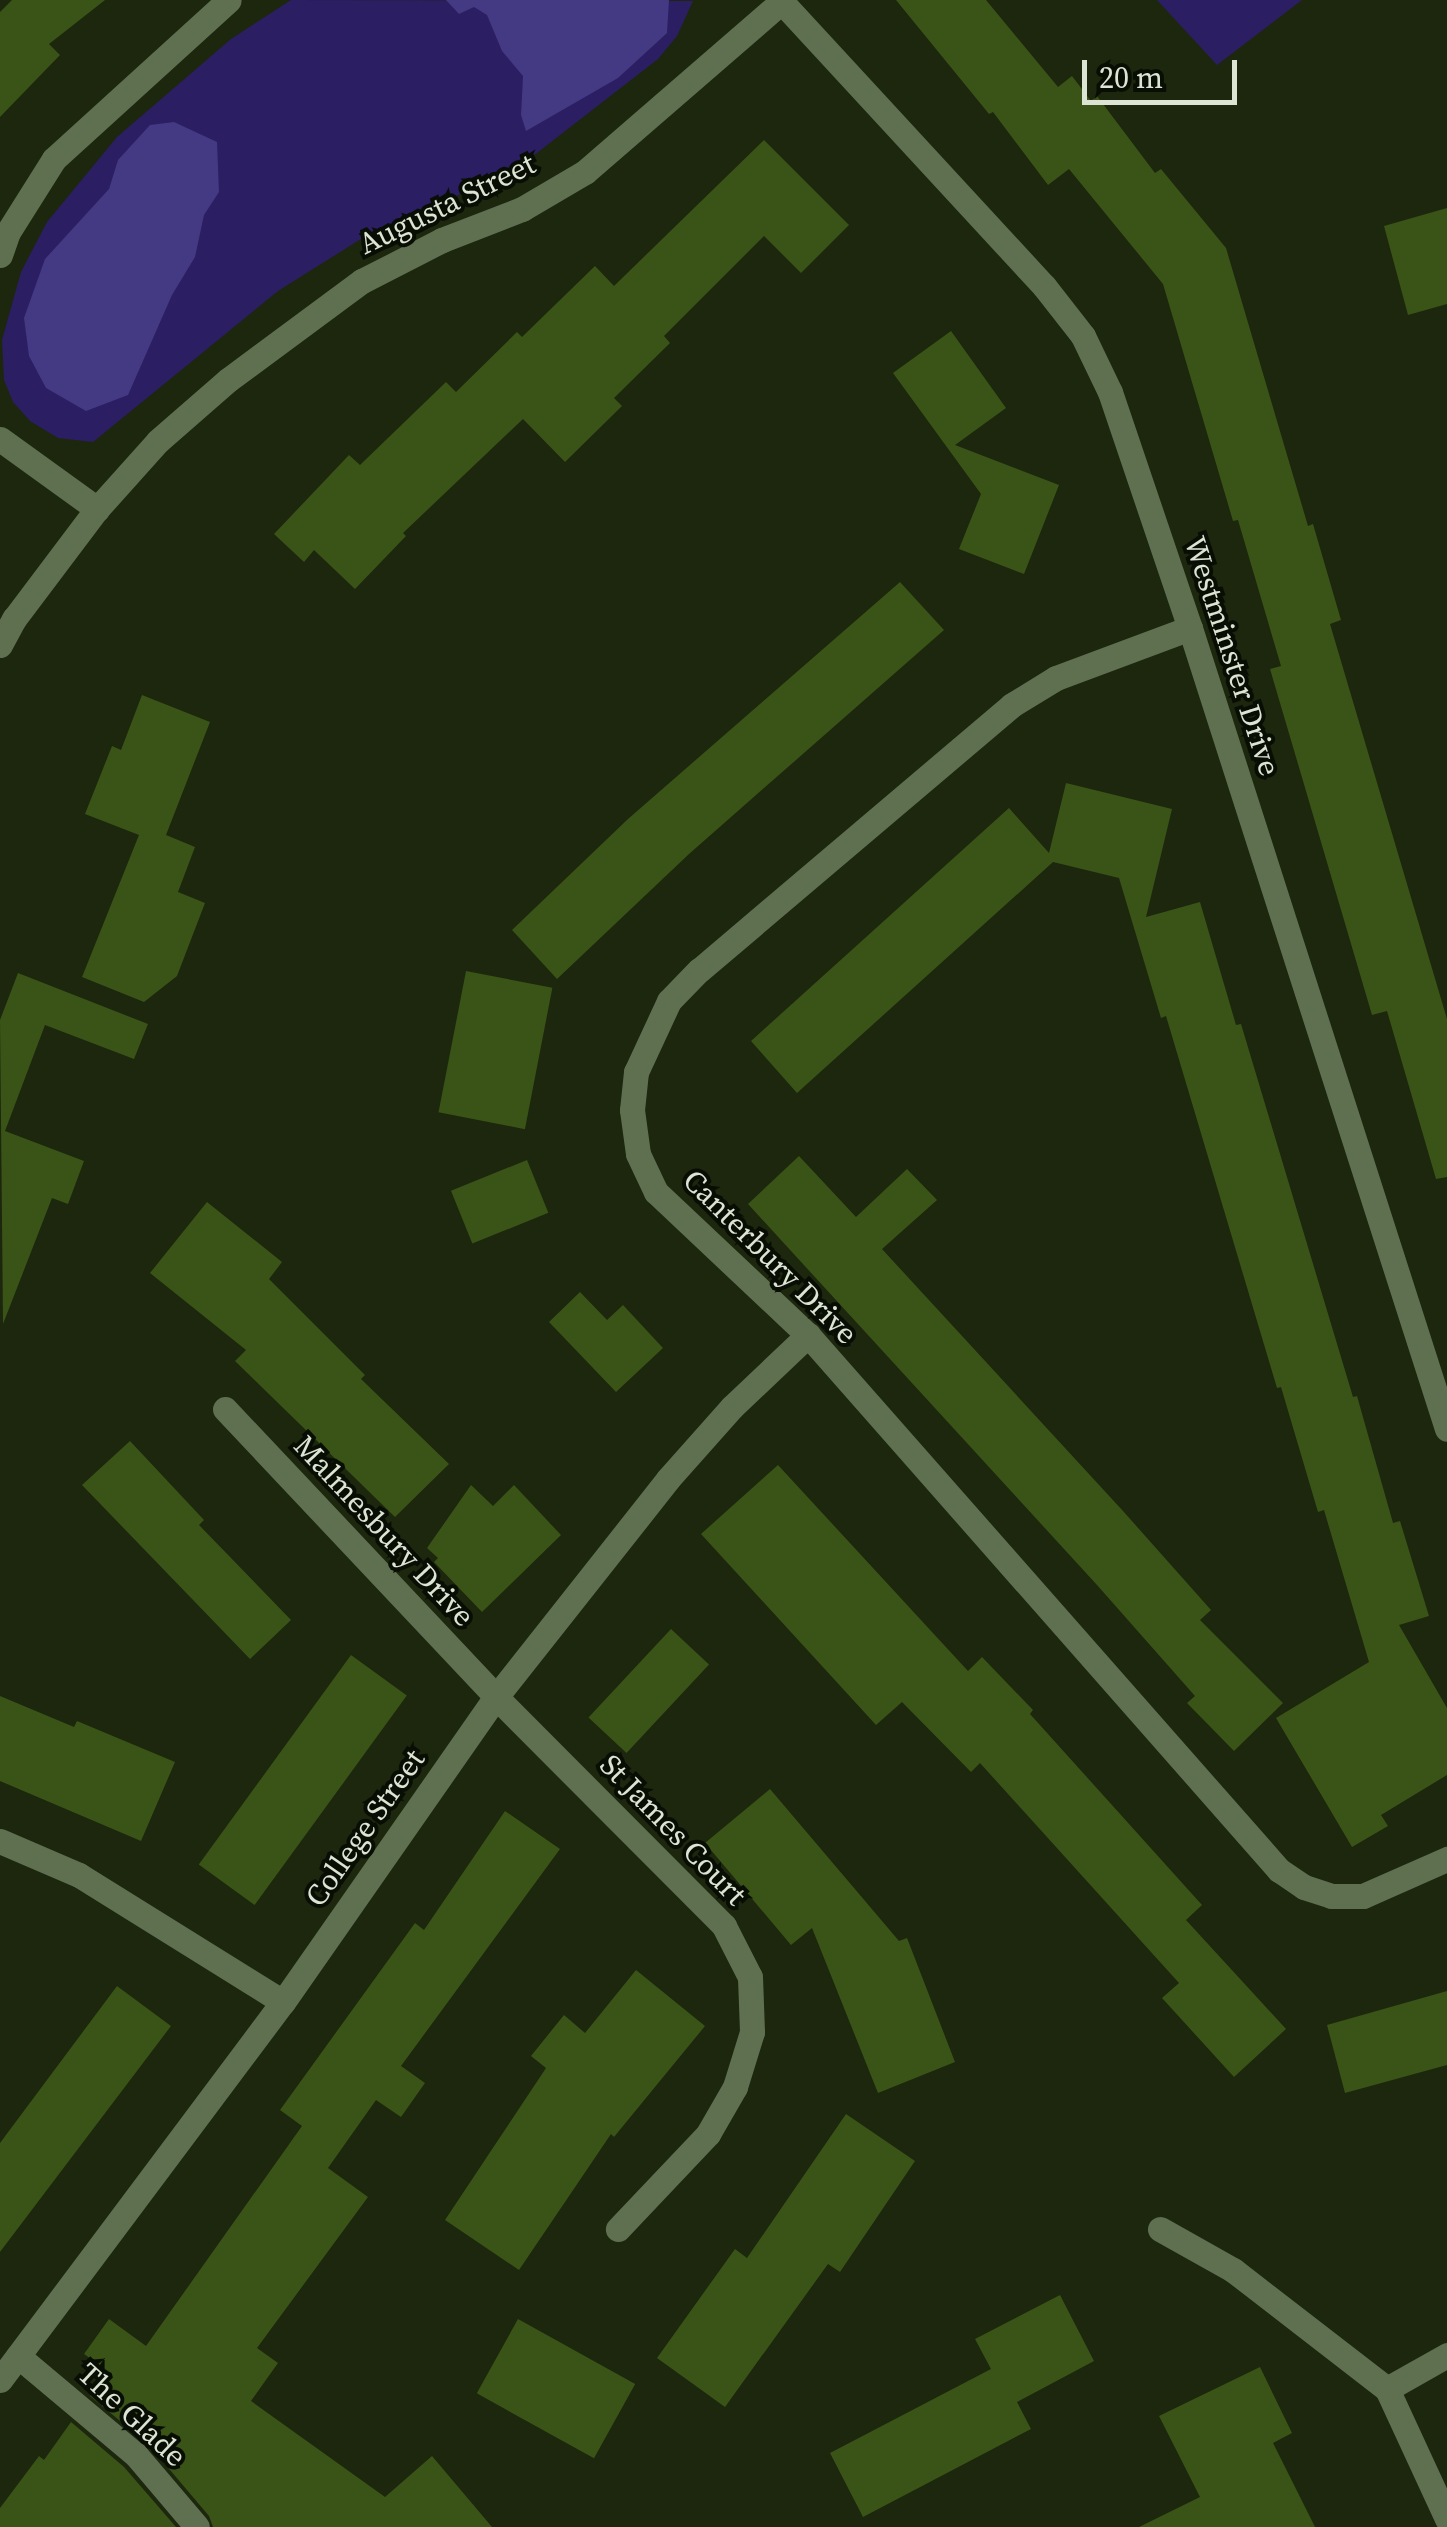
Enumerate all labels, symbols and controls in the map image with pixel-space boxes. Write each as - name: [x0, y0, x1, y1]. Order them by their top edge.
- scale bar: [1087, 40, 1242, 102]
- text: 20 m: [1099, 57, 1163, 98]
- street label: Augusta Street: [353, 146, 541, 262]
- street label: Westminster Drive: [1176, 532, 1288, 780]
- street label: Canterbury Drive: [675, 1162, 865, 1352]
- street label: Malmesbury Drive: [286, 1428, 482, 1634]
- street label: College Street: [298, 1743, 432, 1913]
- street label: St James Court: [592, 1747, 754, 1913]
- street label: The Glade: [70, 2356, 194, 2474]

